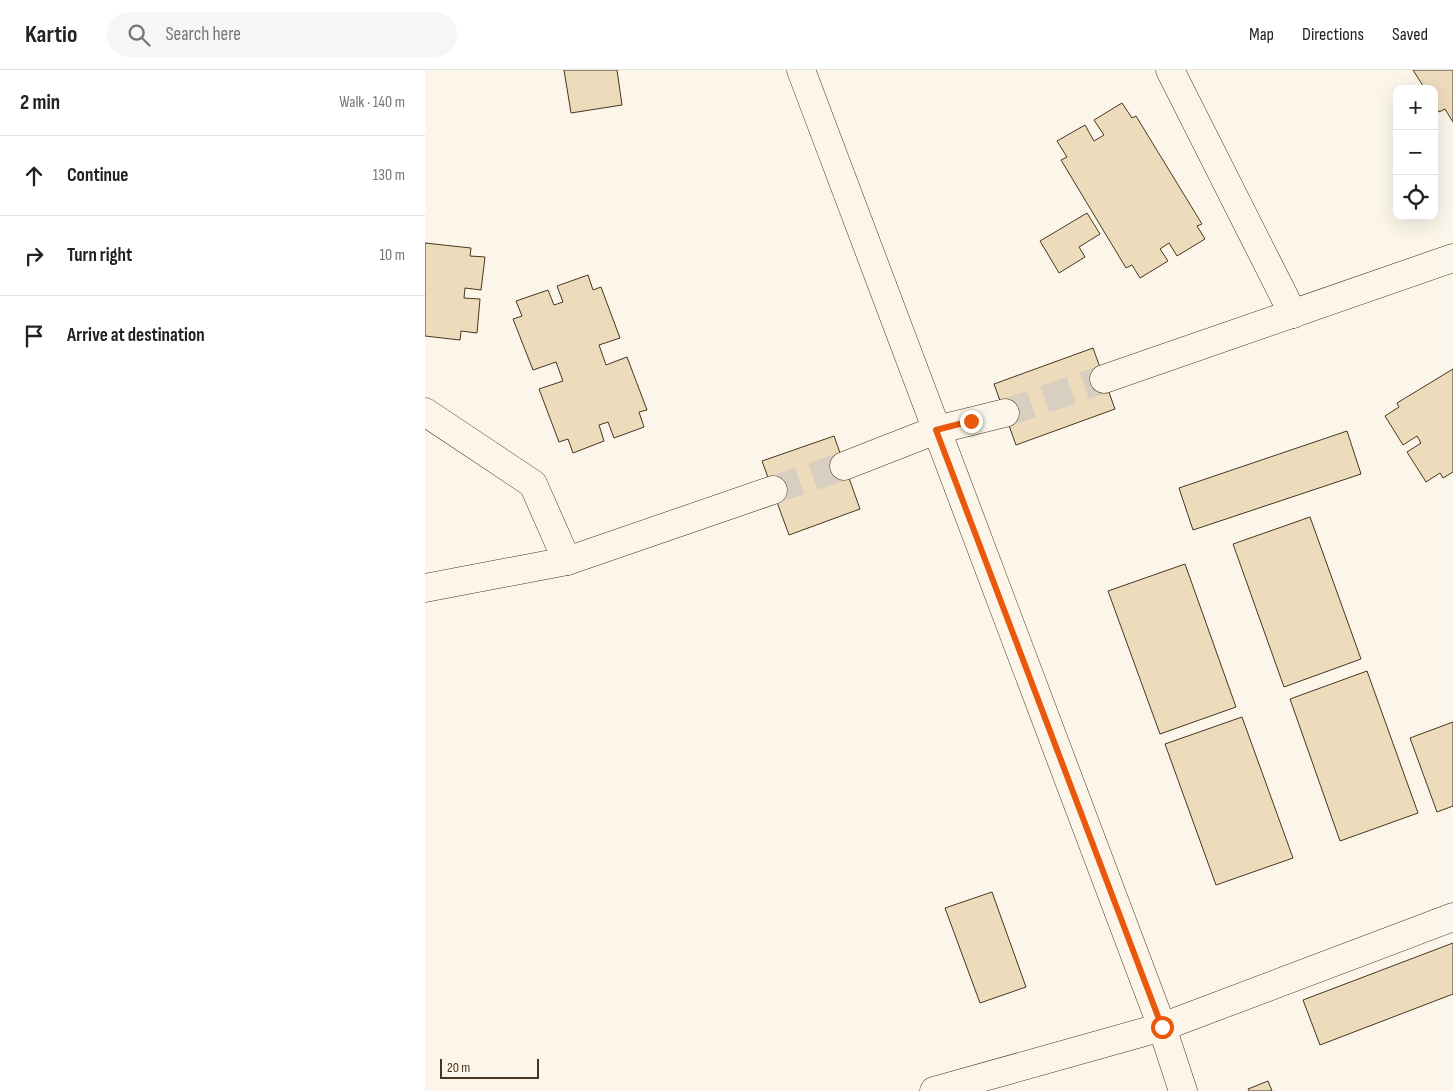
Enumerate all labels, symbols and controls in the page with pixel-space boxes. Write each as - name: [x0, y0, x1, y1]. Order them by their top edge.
- search box: [107, 12, 457, 57]
- text: Kartio: [25, 20, 77, 49]
- icon: search: [125, 21, 153, 49]
- text: Search here: [165, 23, 241, 46]
- text: Map: [1249, 24, 1274, 45]
- text: Directions: [1302, 24, 1364, 45]
- text: Saved: [1392, 24, 1428, 45]
- map controls: [1393, 85, 1438, 220]
- button: +: [1393, 85, 1438, 130]
- text: 2 min: [20, 90, 60, 115]
- text: Walk · 140 m: [339, 93, 405, 112]
- button: −: [1393, 130, 1438, 175]
- icon: ahead: [20, 162, 48, 190]
- text: Continue: [67, 164, 128, 187]
- text: 130 m: [373, 166, 405, 185]
- button: locate: [1393, 175, 1438, 220]
- icon: right: [20, 242, 48, 270]
- text: Turn right: [67, 244, 132, 267]
- text: 10 m: [379, 246, 405, 265]
- icon: arrive: [20, 322, 48, 350]
- text: Arrive at destination: [67, 324, 205, 347]
- route end: [960, 410, 983, 433]
- route start: [1151, 1016, 1174, 1039]
- scale bar: [440, 1056, 539, 1079]
- text: 20 m: [447, 1059, 470, 1076]

